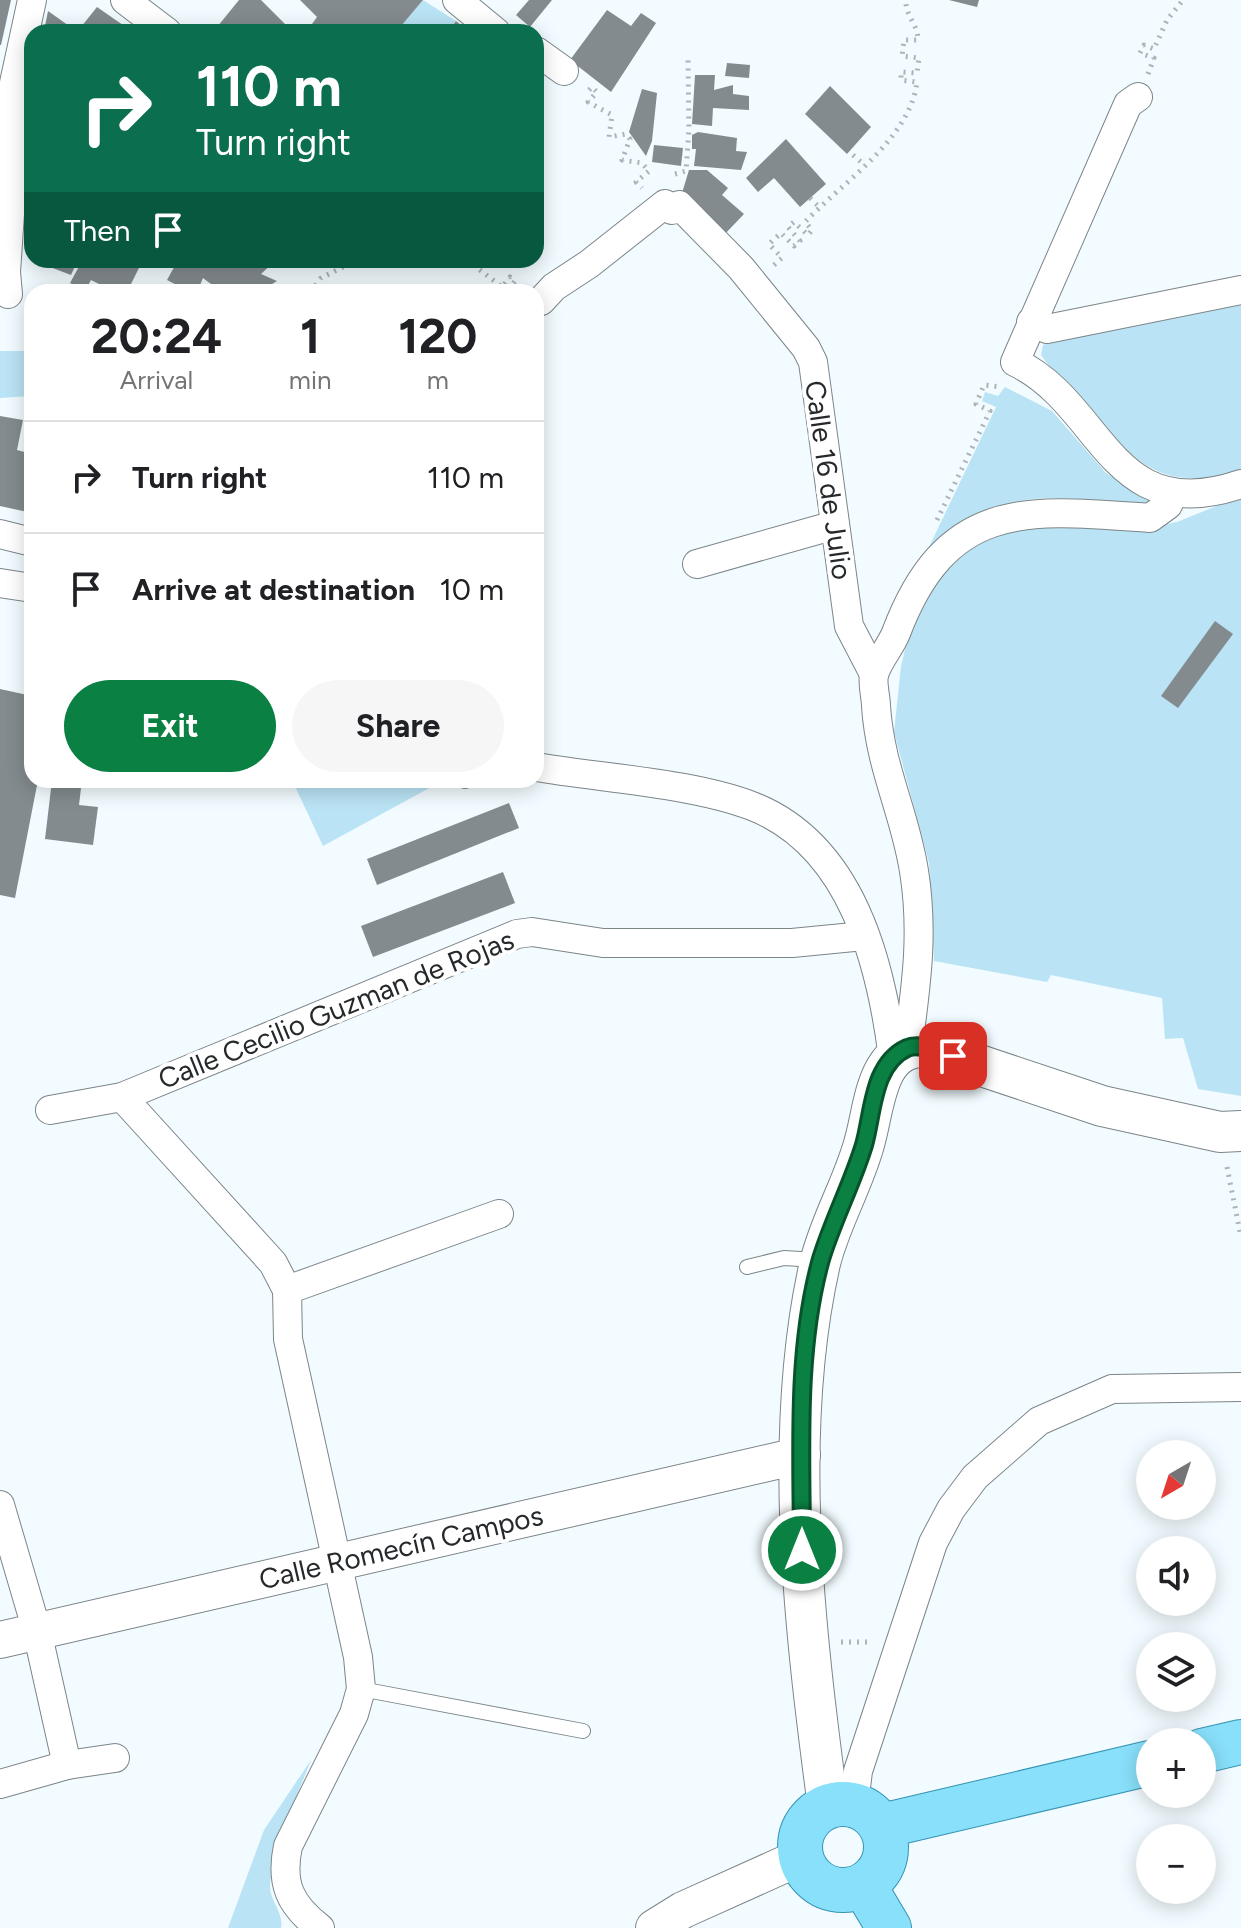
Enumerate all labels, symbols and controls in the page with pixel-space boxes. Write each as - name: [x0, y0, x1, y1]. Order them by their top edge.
- text: 110 m: [196, 53, 342, 120]
- icon: right: [64, 56, 168, 160]
- text: Turn right: [196, 121, 351, 164]
- icon: arrive: [146, 208, 190, 252]
- text: Then: [64, 212, 130, 249]
- text: 20:24: [91, 307, 222, 365]
- text: 1: [300, 307, 320, 365]
- text: 120: [398, 307, 477, 365]
- text: Arrival: [120, 364, 193, 396]
- text: min: [289, 364, 332, 396]
- text: m: [427, 364, 449, 396]
- street label: Calle 16 de Julio: [798, 378, 860, 582]
- icon: right: [64, 455, 108, 499]
- text: Turn right: [132, 459, 267, 496]
- text: 110 m: [427, 459, 504, 496]
- icon: arrive: [64, 567, 108, 611]
- text: Arrive at destination: [132, 571, 415, 608]
- text: 10 m: [439, 571, 504, 608]
- button: Exit: [64, 680, 276, 772]
- button: Share: [292, 680, 504, 772]
- street label: Calle Cecilio Guzman de Rojas: [153, 922, 519, 1096]
- pin: [919, 1022, 987, 1090]
- icon: arrive: [931, 1034, 975, 1078]
- north arrow: [1136, 1440, 1216, 1520]
- map controls: [1136, 1440, 1216, 1904]
- street label: Calle Romecín Campos: [256, 1498, 546, 1596]
- position arrow: [760, 1508, 844, 1592]
- button: sound: [1136, 1536, 1216, 1616]
- button: layers: [1136, 1632, 1216, 1712]
- button: +: [1136, 1728, 1216, 1808]
- button: −: [1136, 1824, 1216, 1904]

